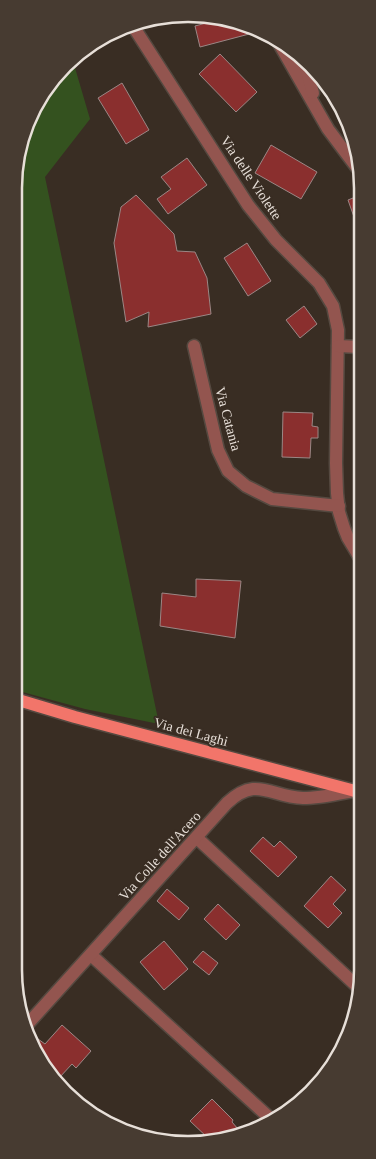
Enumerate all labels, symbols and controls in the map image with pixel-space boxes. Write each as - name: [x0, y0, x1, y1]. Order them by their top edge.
- street label: Via delle Violette: [217, 133, 285, 223]
- street label: Via Catania: [212, 385, 244, 453]
- street label: Via dei Laghi: [152, 715, 230, 749]
- street label: Via Colle dell'Acero: [116, 808, 204, 904]

